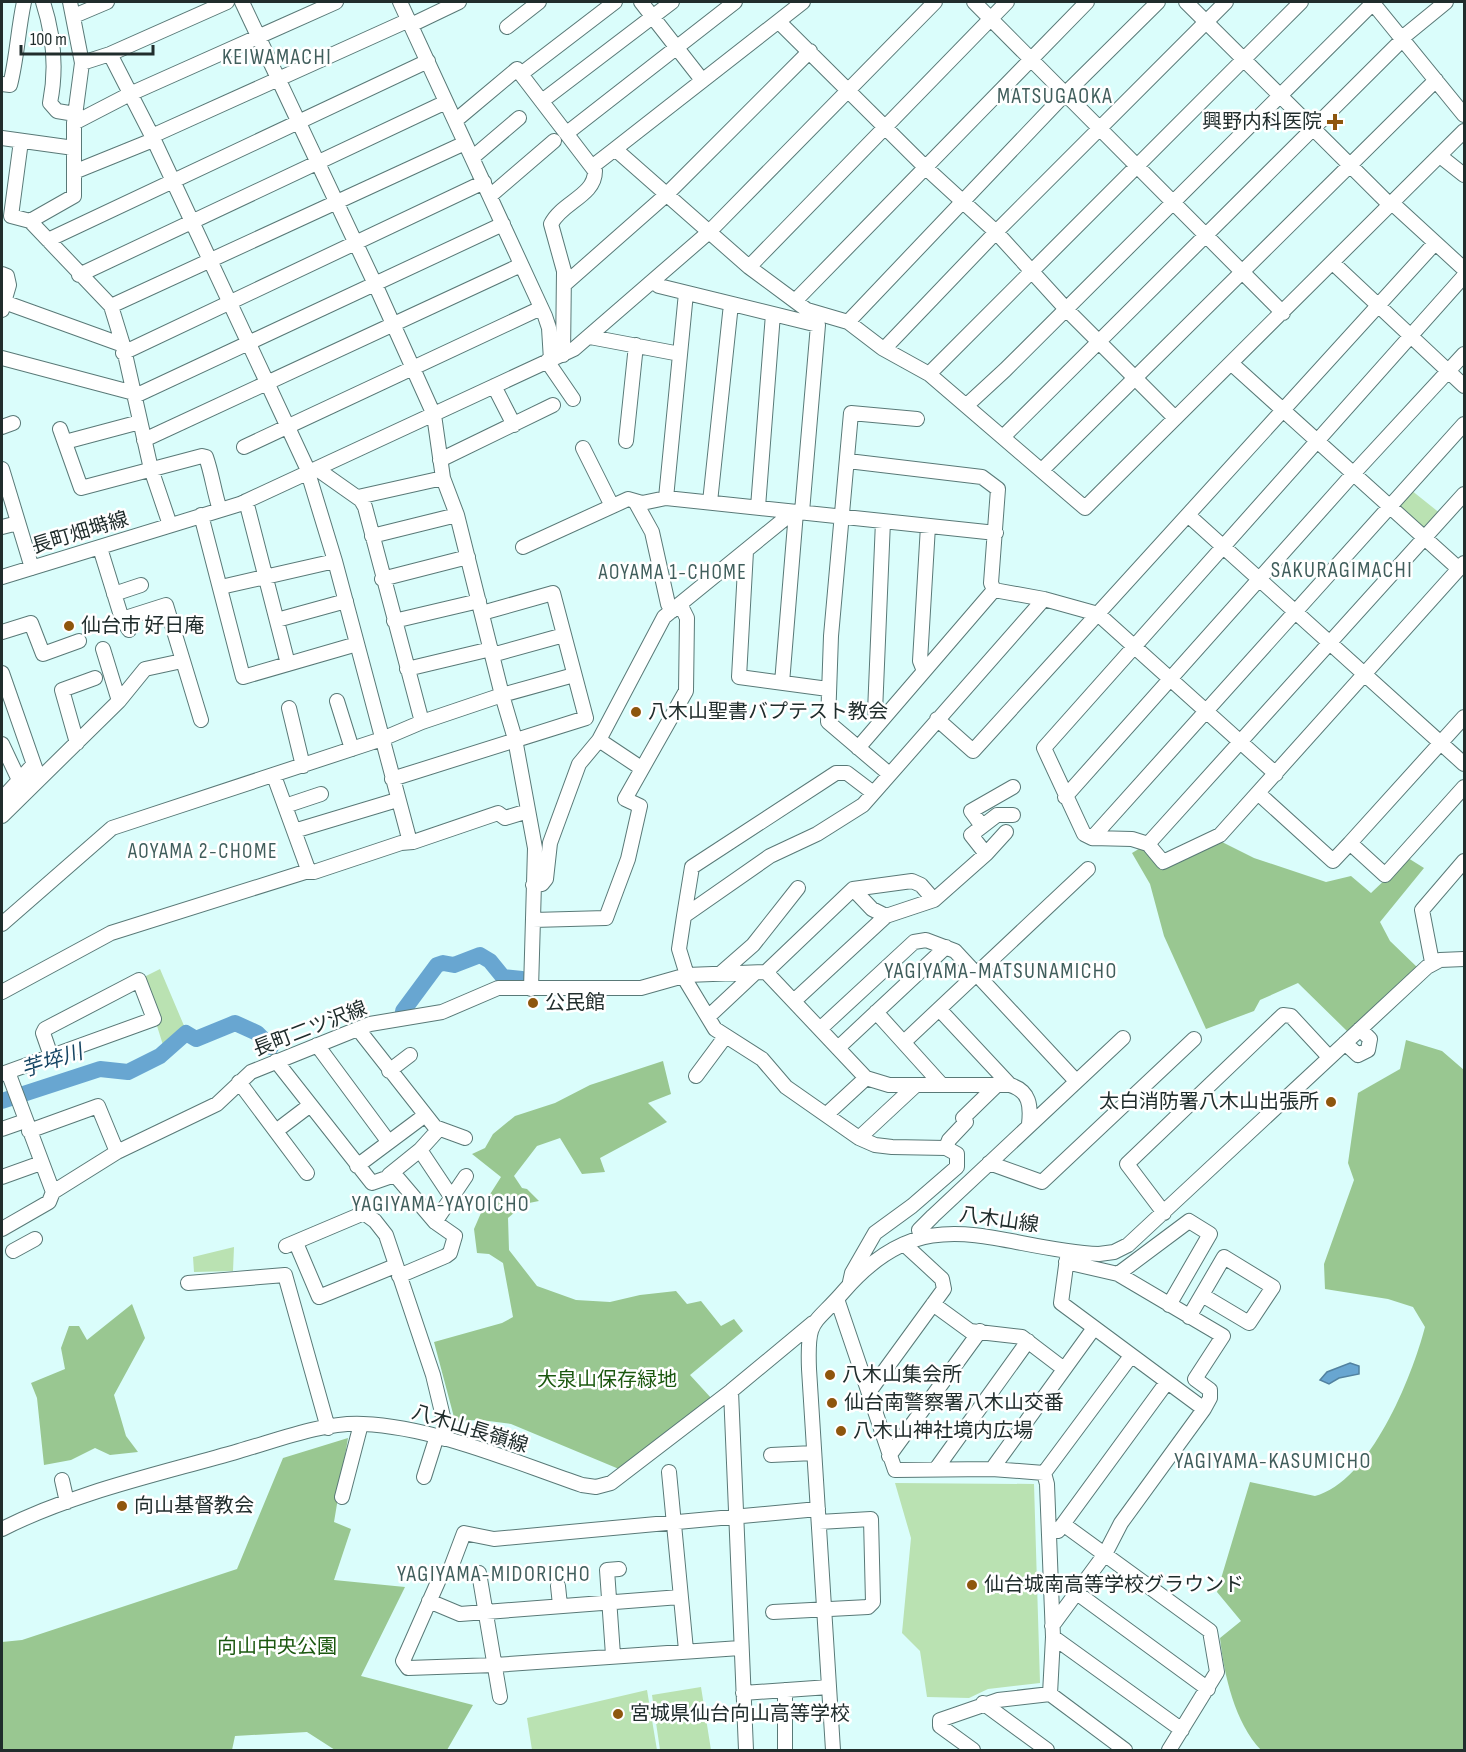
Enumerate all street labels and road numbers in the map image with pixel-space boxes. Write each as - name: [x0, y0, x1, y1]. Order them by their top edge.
- street label: 長町畑塒線: [29, 507, 131, 559]
- street label: 長町二ツ沢線: [250, 996, 370, 1062]
- street label: 八木山線: [958, 1203, 1040, 1237]
- street label: 八木山長嶺線: [409, 1400, 531, 1458]

